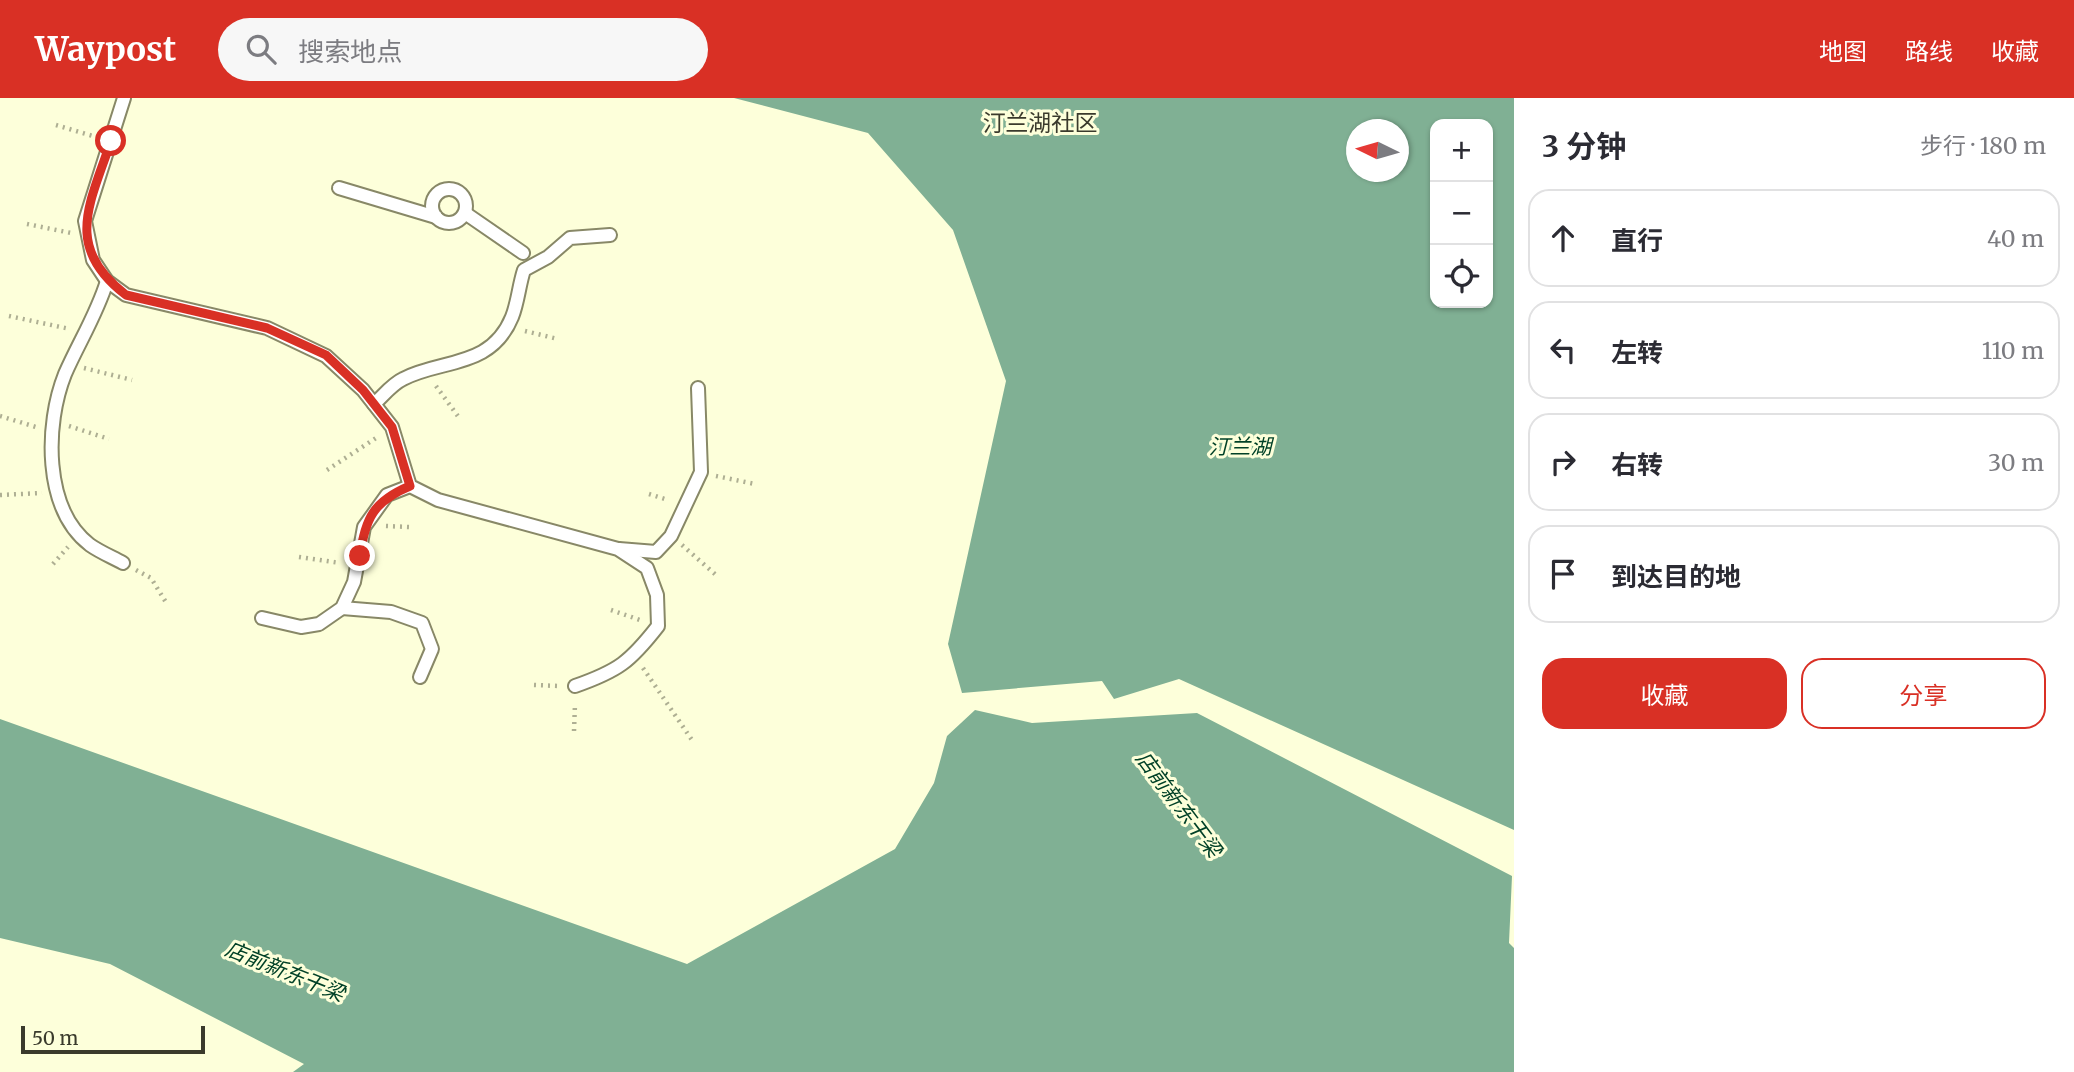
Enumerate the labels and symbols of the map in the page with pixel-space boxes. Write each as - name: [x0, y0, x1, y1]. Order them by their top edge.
- district label: 汀兰湖社区: [983, 108, 1098, 137]
- north arrow: [1346, 119, 1409, 182]
- route start: [95, 125, 126, 156]
- water label: 汀兰湖: [1209, 433, 1274, 460]
- route end: [344, 540, 375, 571]
- water label: 店前新东干梁: [1130, 746, 1229, 864]
- water label: 店前新东干梁: [222, 935, 350, 1008]
- scale bar: [21, 1023, 205, 1055]

